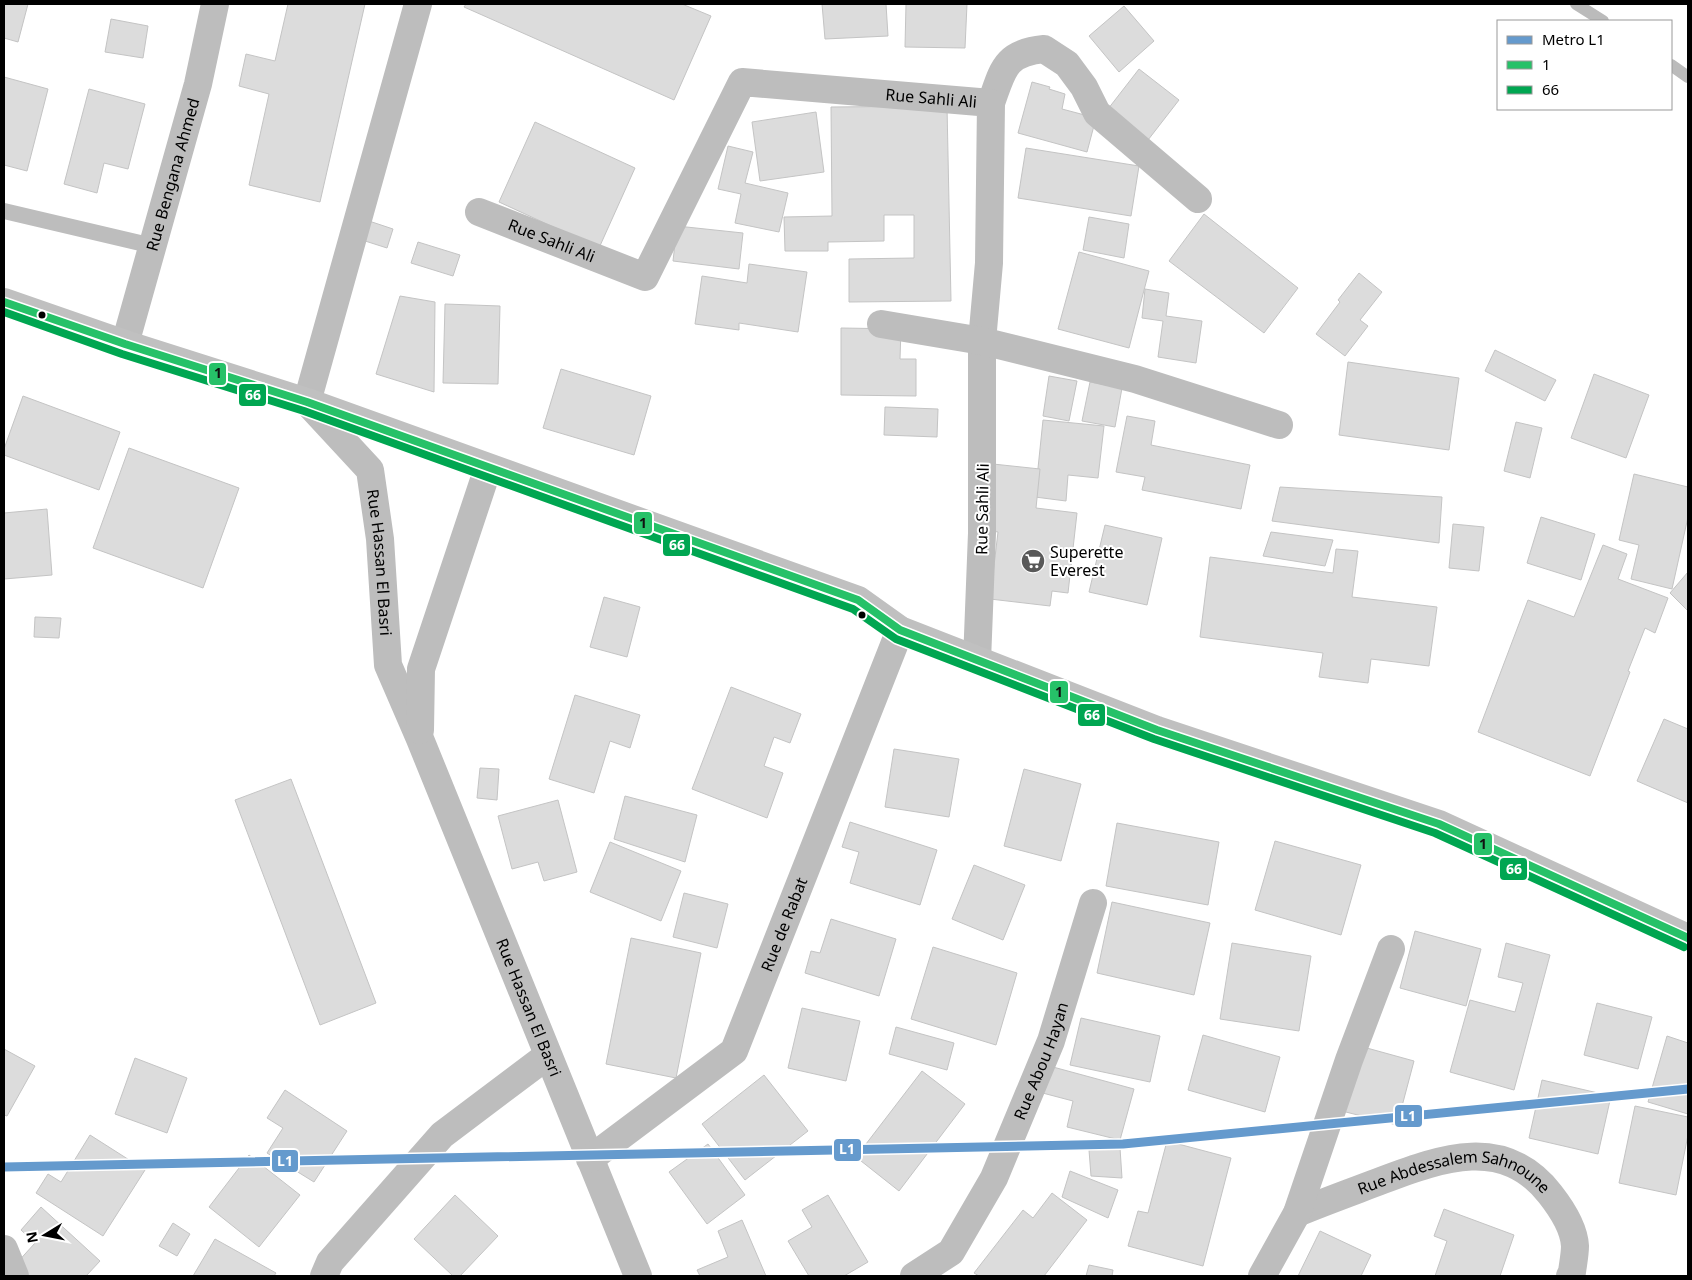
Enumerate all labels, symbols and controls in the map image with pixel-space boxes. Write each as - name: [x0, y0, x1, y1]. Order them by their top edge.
- legend: [1497, 20, 1672, 110]
- text: Metro L1: [1542, 29, 1605, 49]
- text: 1: [1542, 54, 1551, 74]
- text: 66: [1542, 79, 1559, 99]
- street label: Rue Sahli Ali: [885, 83, 978, 113]
- street label: Rue Bengana Ahmed: [141, 95, 205, 254]
- street label: Rue Sahli Ali: [505, 213, 598, 267]
- unlabelled marker: [37, 310, 47, 320]
- line badge: 1: [208, 362, 227, 386]
- text: 1: [214, 363, 222, 382]
- line badge: 66: [238, 383, 267, 407]
- text: 66: [245, 385, 261, 404]
- street label: Rue Sahli Ali: [970, 463, 994, 555]
- street label: Rue Hassan El Basri: [362, 488, 397, 637]
- line badge: 1: [633, 511, 653, 535]
- text: 1: [639, 513, 647, 532]
- line badge: 66: [662, 533, 691, 557]
- text: 66: [669, 535, 685, 554]
- place label: Superette Everest: [1050, 541, 1123, 581]
- supermarket icon: Superette Everest: [1020, 548, 1046, 574]
- unlabelled marker: [857, 610, 867, 620]
- line badge: 1: [1049, 680, 1069, 704]
- text: 1: [1055, 682, 1063, 701]
- line badge: 66: [1077, 703, 1106, 727]
- text: 66: [1084, 705, 1100, 724]
- line badge: 1: [1473, 832, 1493, 856]
- text: 1: [1479, 834, 1487, 853]
- line badge: 66: [1499, 857, 1528, 881]
- text: 66: [1506, 859, 1522, 878]
- street label: Rue de Rabat: [755, 874, 812, 975]
- street label: Rue Hassan El Basri: [491, 935, 567, 1080]
- street label: Rue Abou Hayan: [1008, 999, 1073, 1123]
- line badge: L1: [1394, 1104, 1423, 1128]
- text: L1: [1400, 1106, 1416, 1125]
- line badge: L1: [833, 1138, 862, 1162]
- text: L1: [839, 1139, 855, 1158]
- text: Rue Abdessalem Sahnoune: [1354, 1145, 1555, 1200]
- line badge: L1: [271, 1149, 299, 1173]
- text: L1: [277, 1151, 293, 1170]
- street label: Rue Abdessalem Sahnoune: [1349, 1183, 1553, 1205]
- north arrow: [20, 1210, 70, 1260]
- text: N: [21, 1230, 42, 1245]

